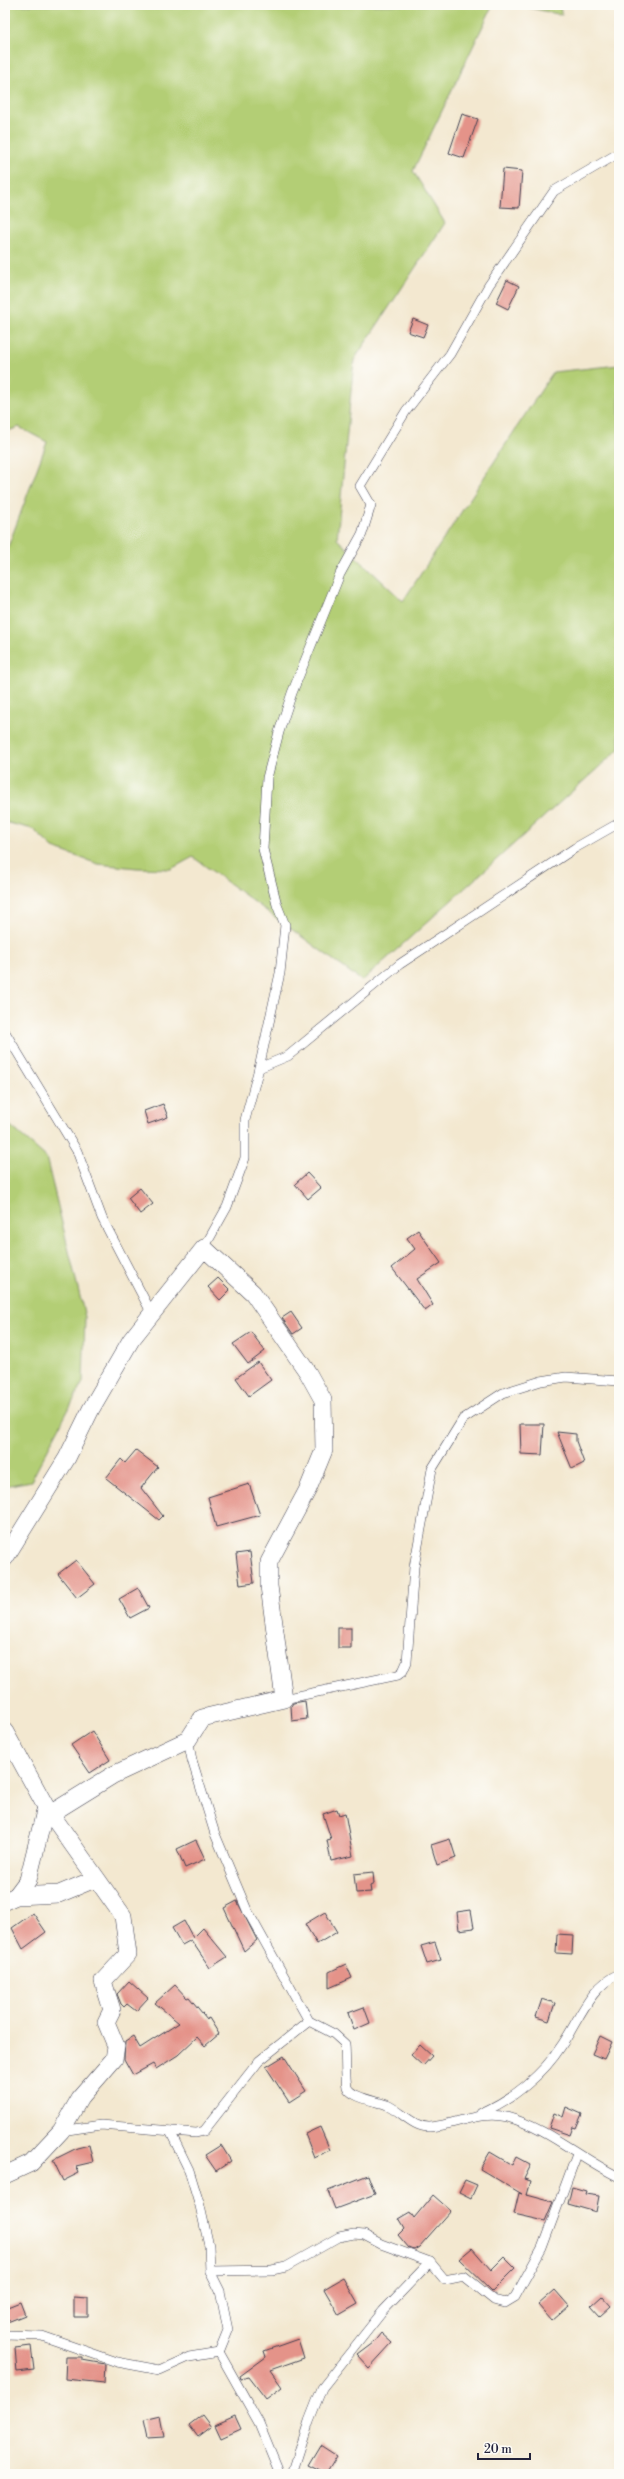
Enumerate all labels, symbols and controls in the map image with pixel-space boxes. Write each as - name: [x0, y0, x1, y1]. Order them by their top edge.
- scale bar: [478, 2435, 530, 2461]
- text: 20 m: [484, 2442, 512, 2457]

